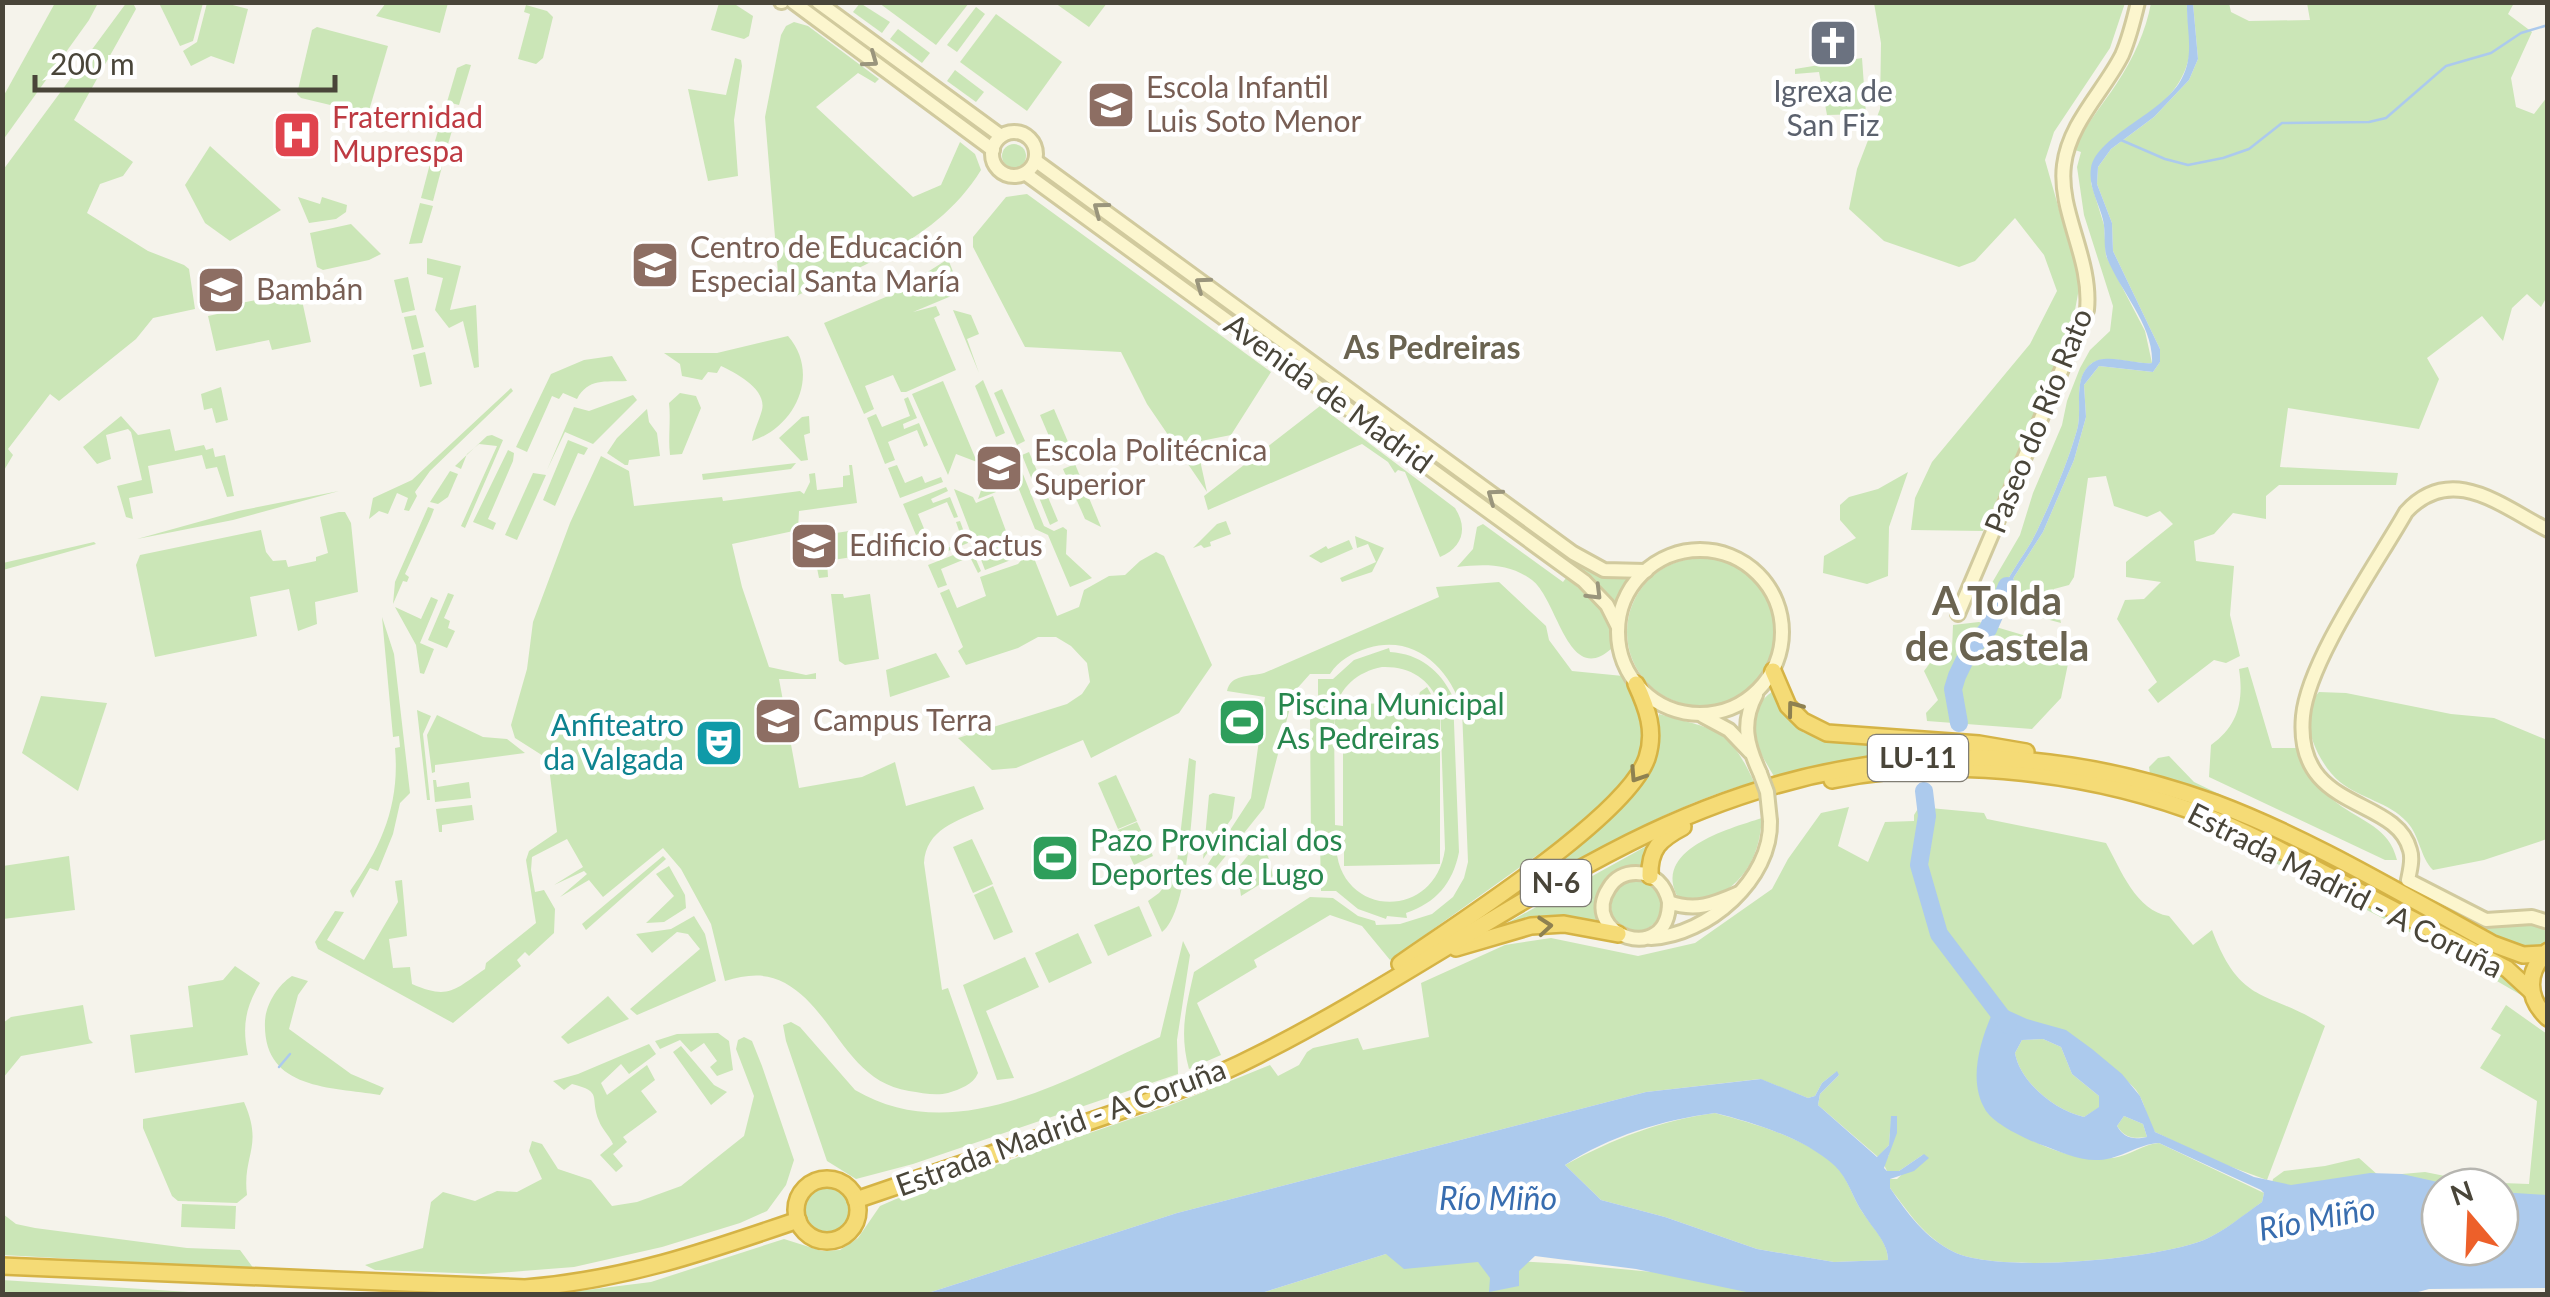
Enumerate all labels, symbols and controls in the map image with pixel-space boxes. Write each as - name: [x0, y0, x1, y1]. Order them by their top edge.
- church icon: Igrexa de San Fiz: [1807, 17, 1859, 69]
- scale bar: [35, 30, 335, 92]
- text: 200 m: [50, 45, 135, 81]
- one-way arrow: [860, 49, 878, 66]
- place label: Escola Infantil Luis Soto Menor: [1146, 68, 1361, 138]
- place label: Igrexa de San Fiz: [1773, 72, 1893, 142]
- school or university icon: Escola Infantil Luis Soto Menor: [1085, 79, 1137, 131]
- place label: Fraternidad Muprespa: [332, 98, 483, 168]
- hospital icon: Fraternidad Muprespa: [271, 109, 323, 161]
- one-way arrow: [1093, 204, 1111, 221]
- place label: Centro de Educación Especial Santa María: [690, 228, 963, 298]
- school or university icon: Centro de Educación Especial Santa María: [629, 239, 681, 291]
- school or university icon: Bambán: [195, 264, 247, 316]
- place label: Bambán: [256, 270, 363, 306]
- one-way arrow: [1195, 279, 1213, 296]
- street label: Paseo do Río Rato: [1976, 303, 2099, 538]
- street label: Avenida de Madrid: [1218, 305, 1440, 480]
- district label: As Pedreiras: [1342, 327, 1521, 366]
- place label: Escola Politécnica Superior: [1034, 431, 1267, 501]
- school or university icon: Escola Politécnica Superior: [973, 442, 1025, 494]
- one-way arrow: [1487, 490, 1505, 507]
- school or university icon: Edificio Cactus: [788, 520, 840, 572]
- place label: Edificio Cactus: [849, 526, 1043, 562]
- district label: A Tolda de Castela: [1905, 576, 2089, 670]
- one-way arrow: [1584, 581, 1602, 599]
- place label: Piscina Municipal As Pedreiras: [1277, 685, 1505, 755]
- school or university icon: Campus Terra: [752, 695, 804, 747]
- sports icon: Piscina Municipal As Pedreiras: [1216, 696, 1268, 748]
- place label: Campus Terra: [813, 701, 992, 737]
- one-way arrow: [1788, 701, 1805, 719]
- place label: Anfiteatro da Valgada: [543, 706, 684, 776]
- theatre icon: Anfiteatro da Valgada: [693, 717, 745, 769]
- road number: LU-11: [1868, 735, 1968, 781]
- one-way arrow: [1630, 765, 1649, 783]
- street label: Estrada Madrid - A Coruña: [2183, 794, 2509, 984]
- place label: Pazo Provincial dos Deportes de Lugo: [1090, 821, 1342, 891]
- sports icon: Pazo Provincial dos Deportes de Lugo: [1029, 832, 1081, 884]
- road number: N-6: [1521, 860, 1591, 906]
- one-way arrow: [1537, 915, 1553, 937]
- street label: Estrada Madrid - A Coruña: [890, 1050, 1230, 1203]
- north arrow: [2420, 1167, 2520, 1267]
- text: N: [2446, 1173, 2477, 1212]
- water label: Río Miño: [1439, 1178, 1557, 1217]
- water label: Río Miño: [2255, 1187, 2378, 1248]

